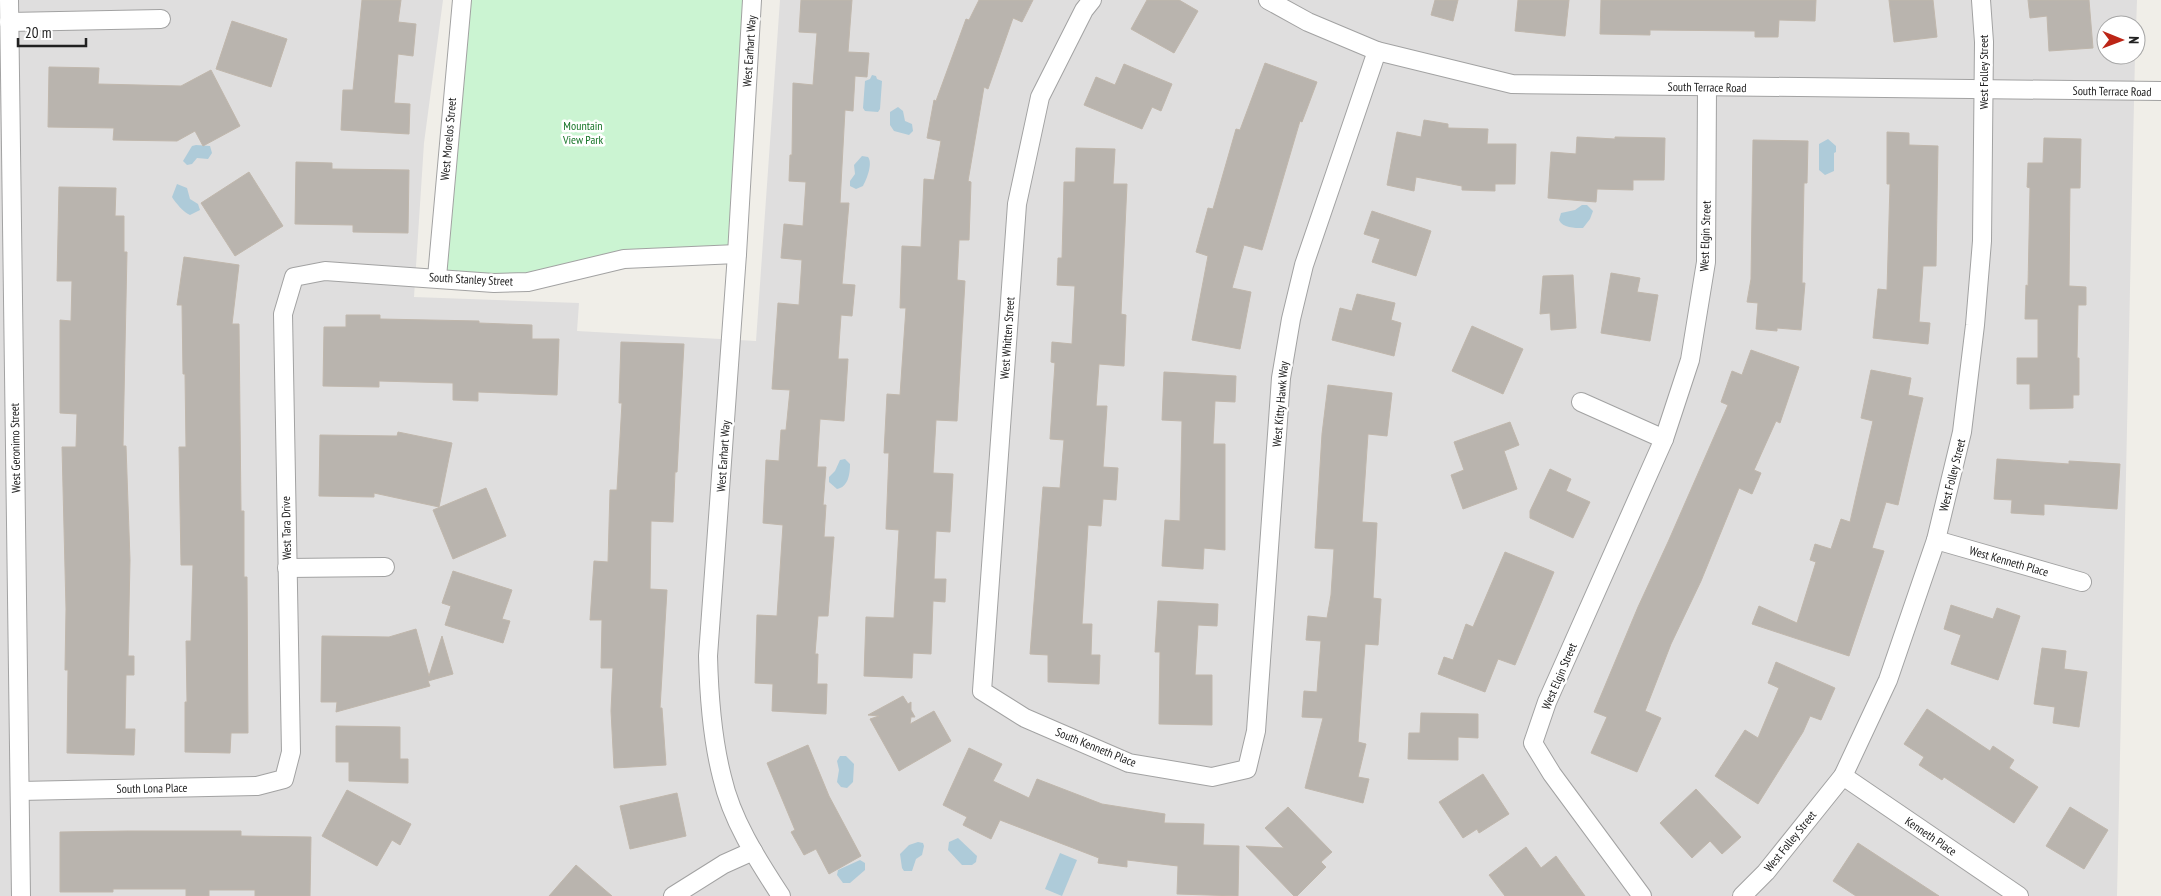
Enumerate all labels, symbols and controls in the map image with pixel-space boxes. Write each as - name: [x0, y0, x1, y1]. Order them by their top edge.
- street label: West Earhart Way: [739, 14, 759, 87]
- scale bar: [18, 15, 85, 47]
- north arrow: [2096, 15, 2146, 65]
- text: 20 m: [25, 23, 51, 42]
- street label: West Folley Street: [1976, 34, 1991, 109]
- text: N: [2125, 36, 2143, 44]
- street label: South Terrace Road: [1667, 79, 1747, 95]
- street label: South Terrace Road: [2072, 83, 2152, 99]
- street label: West Morelos Street: [437, 96, 459, 181]
- park label: Mountain View Park: [562, 118, 603, 147]
- street label: West Elgin Street: [1696, 200, 1714, 272]
- street label: South Stanley Street: [429, 269, 514, 289]
- street label: West Whitten Street: [997, 296, 1017, 380]
- street label: West Kitty Hawk Way: [1269, 360, 1291, 448]
- street label: West Geronimo Street: [7, 402, 23, 493]
- street label: West Earhart Way: [713, 419, 733, 492]
- street label: West Folley Street: [1936, 436, 1968, 513]
- street label: West Tara Drive: [278, 496, 294, 560]
- street label: West Kenneth Place: [1968, 543, 2050, 579]
- street label: West Elgin Street: [1538, 640, 1580, 712]
- street label: South Kenneth Place: [1053, 724, 1139, 770]
- street label: South Lona Place: [116, 780, 188, 796]
- street label: West Folley Street: [1761, 807, 1820, 875]
- street label: Kenneth Place: [1902, 813, 1960, 859]

